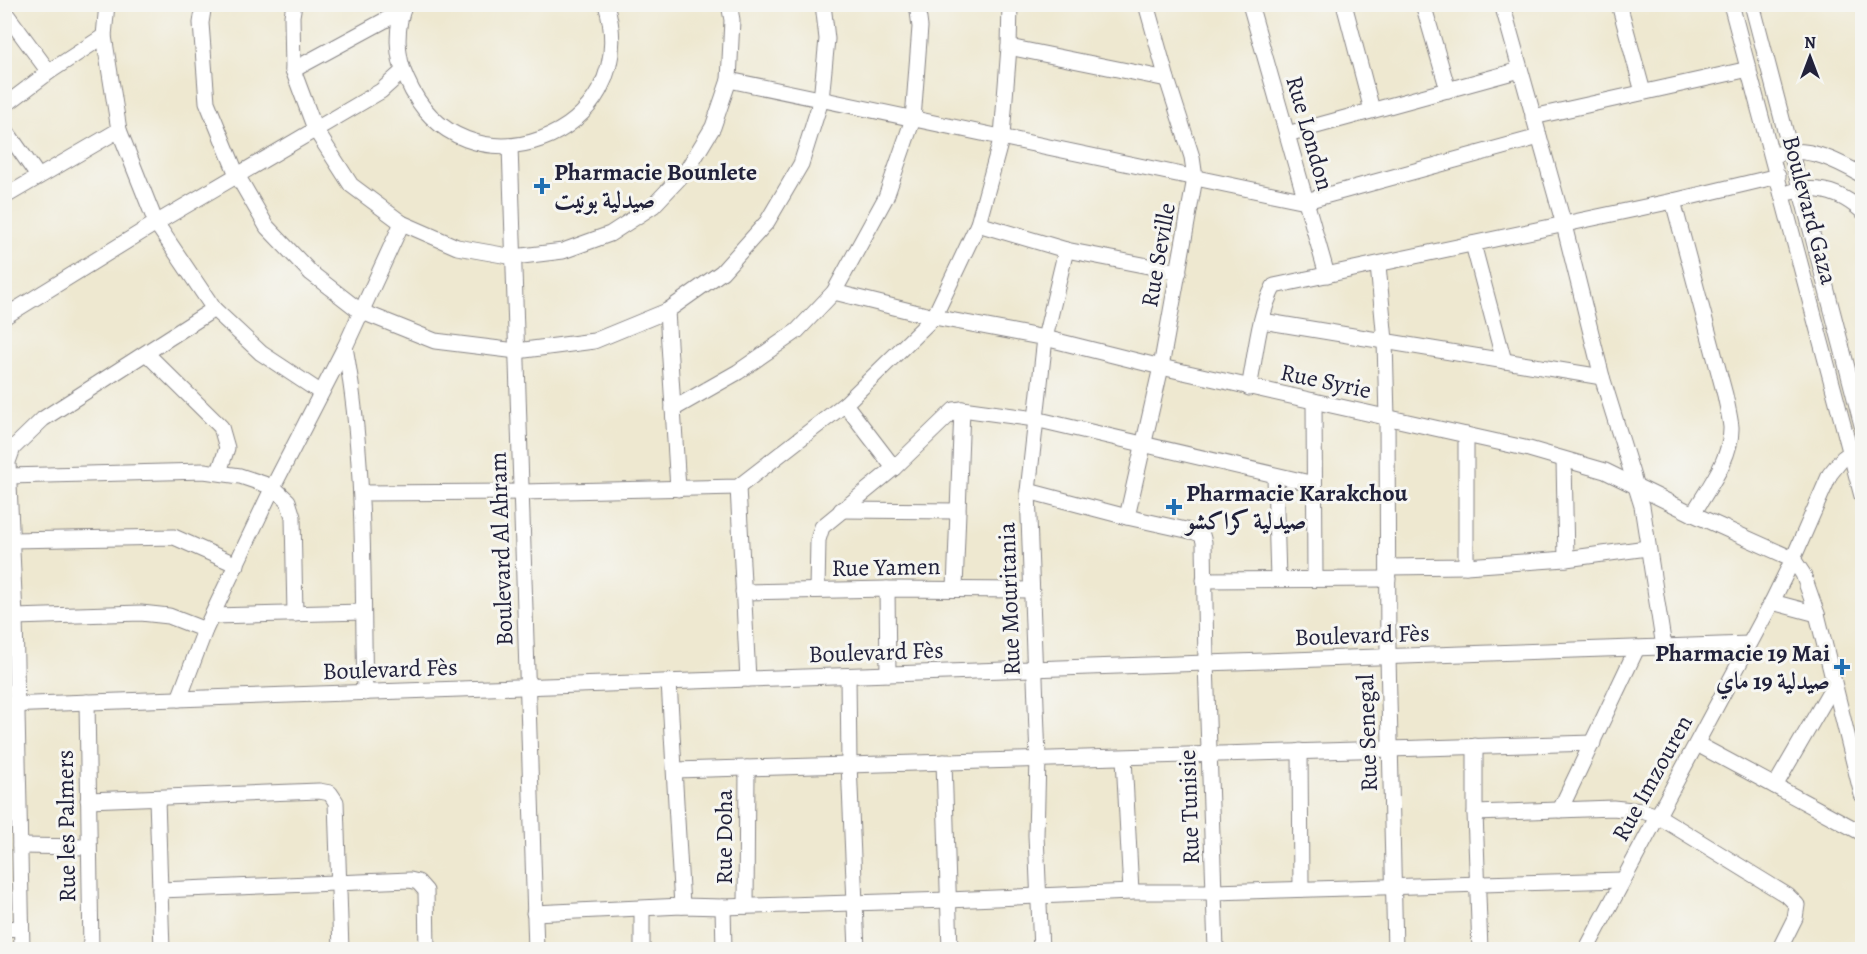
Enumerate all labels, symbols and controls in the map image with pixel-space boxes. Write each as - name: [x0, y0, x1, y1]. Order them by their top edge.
- north arrow: [1780, 27, 1840, 87]
- text: N: [1804, 32, 1816, 54]
- street label: Rue London: [1278, 72, 1342, 194]
- street label: Boulevard Gaza: [1775, 132, 1845, 289]
- place label: Pharmacie Bounlete صيدلية بونيت: [554, 156, 757, 216]
- marker: Pharmacie Bounlete صيدلية بونيت: [535, 179, 549, 193]
- street label: Rue Seville: [1133, 200, 1183, 310]
- street label: Rue Syrie: [1278, 356, 1374, 406]
- street label: Boulevard Al Ahram: [482, 451, 520, 647]
- place label: Pharmacie Karakchou صيدلية كراكشو: [1183, 477, 1409, 537]
- marker: Pharmacie Karakchou صيدلية كراكشو: [1167, 500, 1181, 514]
- street label: Rue Mouritania: [990, 521, 1028, 676]
- street label: Rue Yamen: [831, 550, 941, 584]
- street label: Boulevard Fès: [1294, 617, 1430, 653]
- street label: Boulevard Fès: [808, 634, 944, 670]
- place label: Pharmacie 19 Mai صيدلية 19 ماي: [1655, 637, 1830, 700]
- street label: Boulevard Fès: [322, 651, 458, 687]
- marker: Pharmacie 19 Mai صيدلية 19 ماي: [1835, 660, 1849, 674]
- street label: Rue Senegal: [1349, 673, 1385, 792]
- street label: Rue Imzouren: [1604, 709, 1700, 847]
- street label: Rue les Palmers: [49, 749, 83, 903]
- street label: Rue Tunisie: [1171, 749, 1207, 865]
- street label: Rue Doha: [708, 789, 740, 885]

